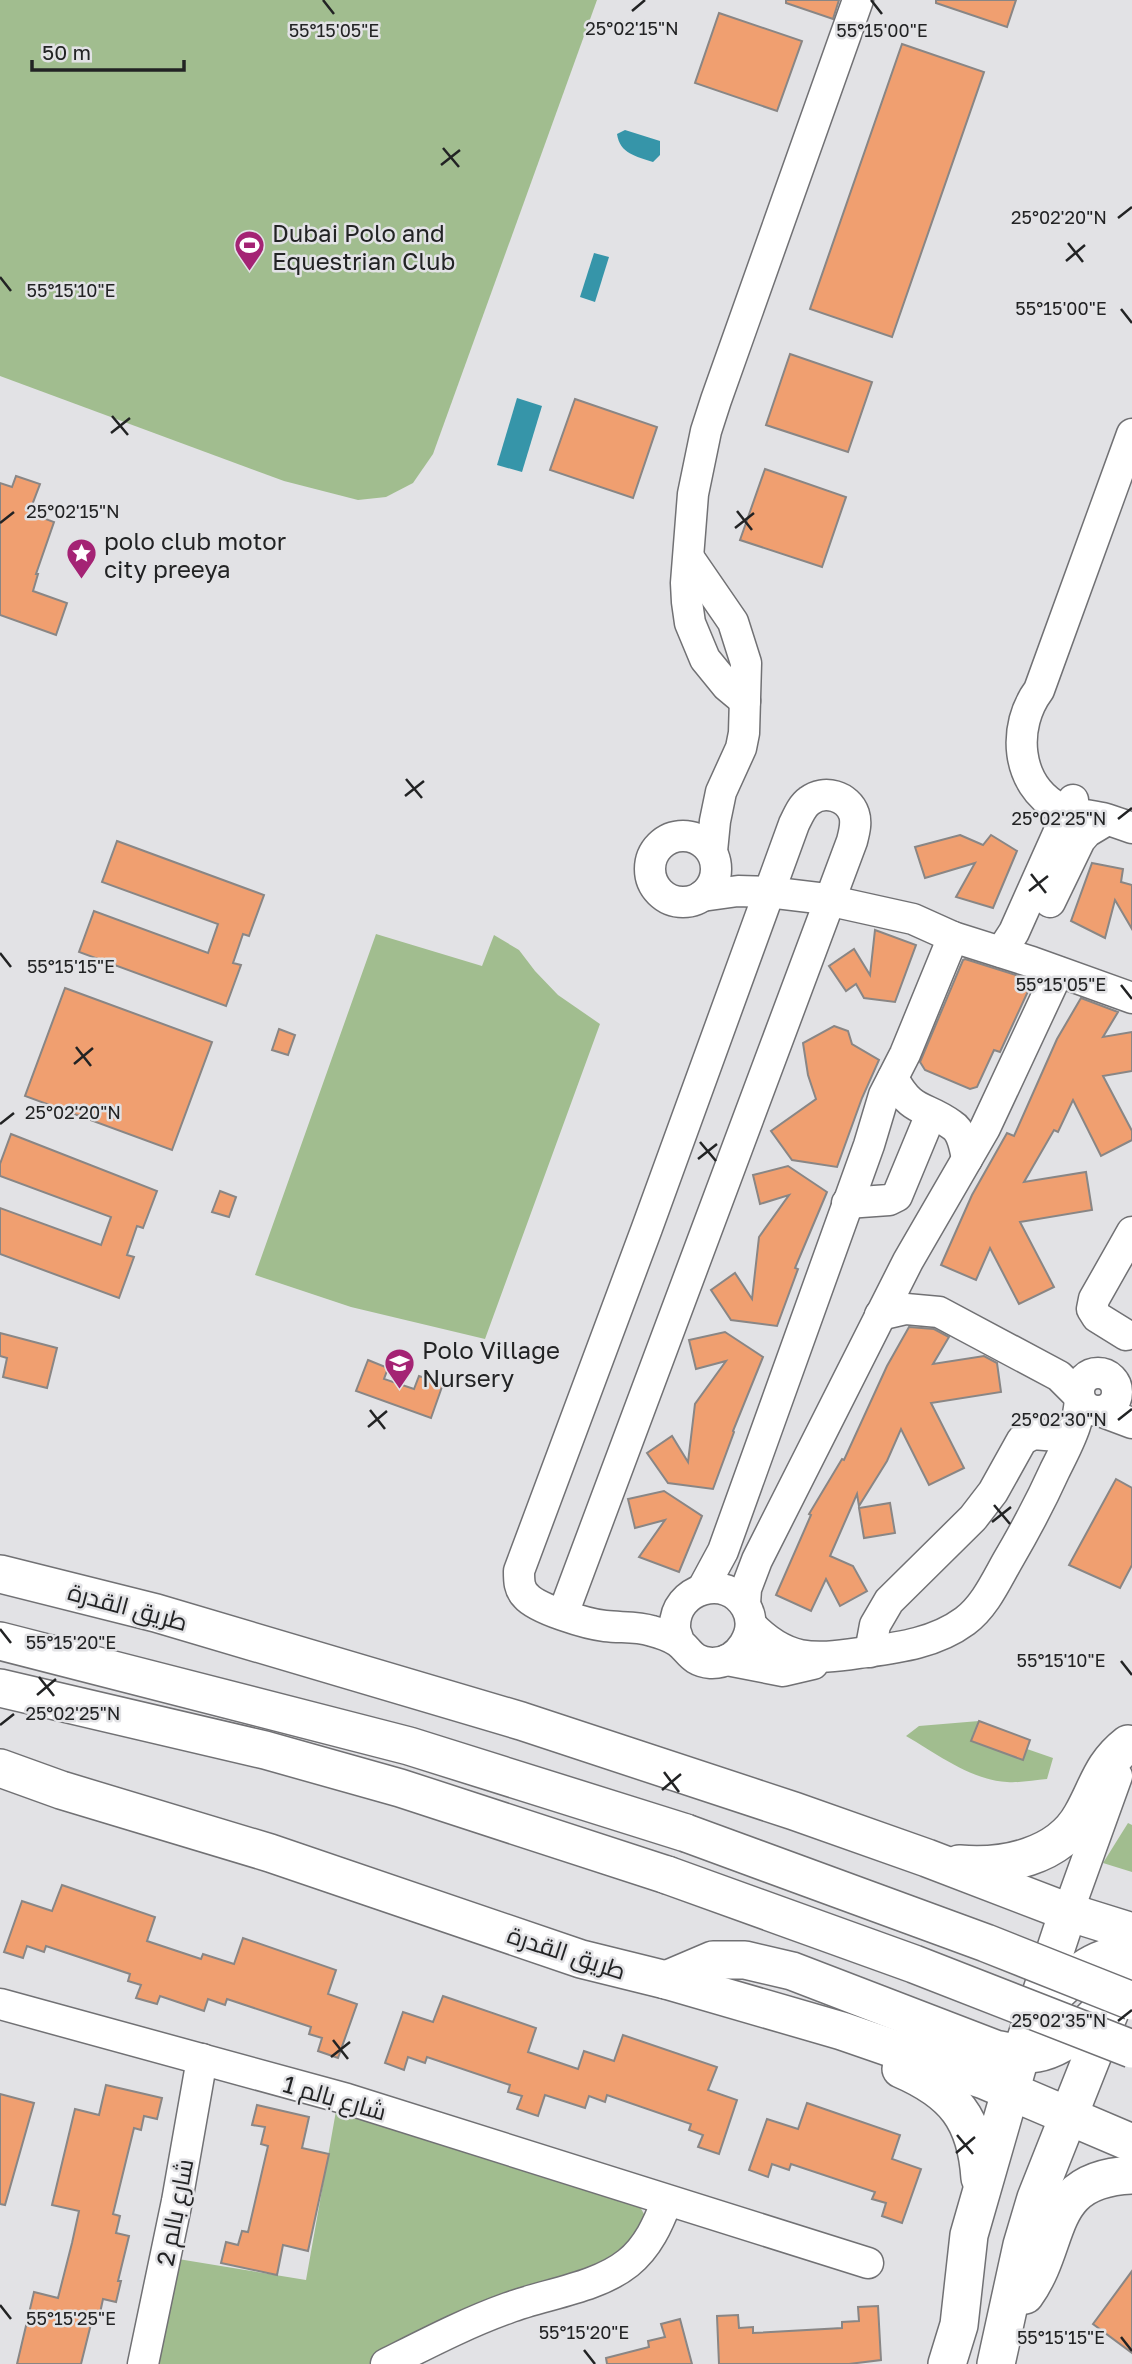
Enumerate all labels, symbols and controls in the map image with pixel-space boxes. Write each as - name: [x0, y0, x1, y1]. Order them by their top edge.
- text: 25°02'15"N: [585, 17, 679, 39]
- text: 55°15'05"E: [289, 19, 379, 41]
- text: 55°15'00"E: [836, 19, 928, 41]
- scale bar: [32, 28, 184, 72]
- text: 50 m: [42, 39, 91, 65]
- text: 25°02'20"N: [1011, 206, 1107, 228]
- place label: Dubai Polo and Equestrian Club: [272, 218, 455, 275]
- sports icon: Dubai Polo and Equestrian Club: [232, 229, 266, 273]
- text: 55°15'10"E: [27, 279, 115, 301]
- text: 55°15'00"E: [1015, 297, 1107, 319]
- text: 25°02'15"N: [26, 500, 120, 522]
- place label: polo club motor city preeya: [104, 526, 286, 583]
- place icon: polo club motor city preeya: [64, 537, 98, 581]
- text: 25°02'25"N: [1011, 807, 1107, 829]
- text: 55°15'15"E: [27, 955, 115, 977]
- text: 55°15'05"E: [1016, 973, 1106, 995]
- text: 25°02'20"N: [25, 1101, 121, 1123]
- place label: Polo Village Nursery: [422, 1335, 560, 1392]
- school or university icon: Polo Village Nursery: [382, 1346, 416, 1390]
- text: 25°02'30"N: [1011, 1408, 1107, 1430]
- street label: طريق القدرة: [65, 1576, 191, 1638]
- text: 55°15'20"E: [26, 1631, 116, 1653]
- text: 55°15'10"E: [1017, 1649, 1105, 1671]
- text: 25°02'25"N: [25, 1702, 121, 1724]
- street label: طريق القدرة: [504, 1919, 630, 1987]
- text: 25°02'35"N: [1011, 2009, 1107, 2031]
- street label: شارع بالم 1: [279, 2068, 390, 2128]
- street label: شارع بالم 2: [149, 2156, 202, 2269]
- text: 55°15'25"E: [26, 2307, 116, 2329]
- text: 55°15'20"E: [539, 2321, 629, 2343]
- text: 55°15'15"E: [1017, 2326, 1105, 2348]

